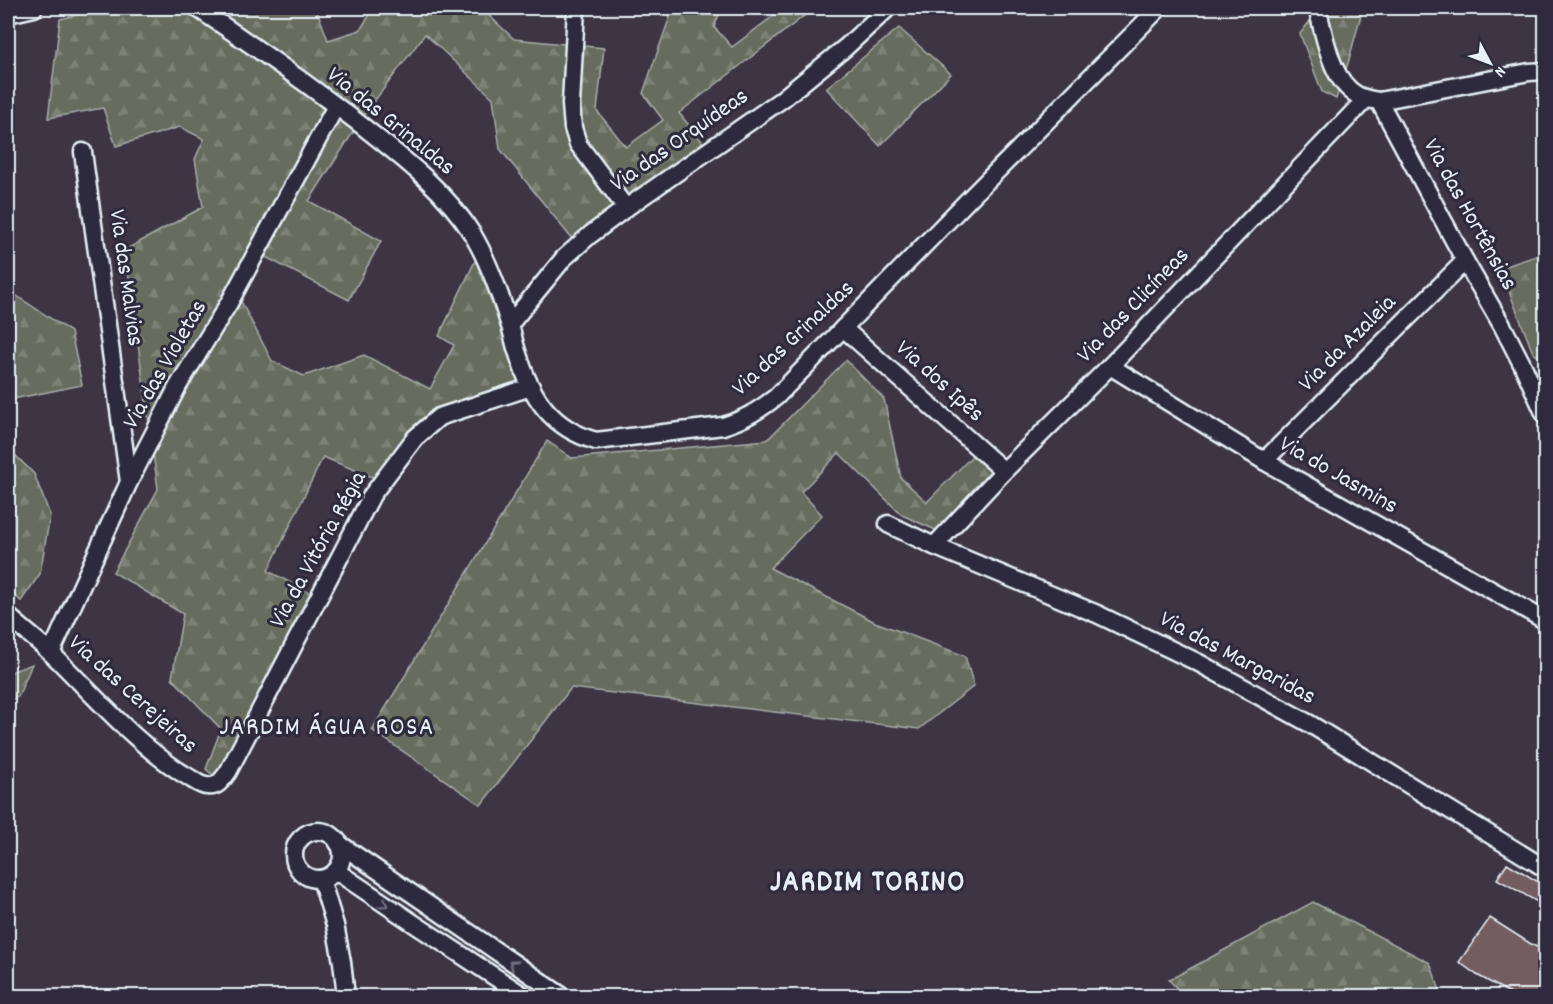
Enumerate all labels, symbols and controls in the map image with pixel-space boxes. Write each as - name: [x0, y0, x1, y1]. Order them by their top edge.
- north arrow: [1460, 33, 1520, 93]
- street label: Via das Grinaldas: [318, 59, 462, 185]
- text: N: [1488, 61, 1511, 82]
- street label: Via das Orquídeas: [604, 81, 756, 201]
- street label: Via das Hortênsias: [1413, 133, 1525, 297]
- street label: Via das Malvias: [99, 208, 151, 348]
- street label: Via das Clicíneas: [1070, 240, 1198, 372]
- street label: Via das Grinaldas: [725, 273, 863, 405]
- street label: Via da Azaleia: [1291, 287, 1405, 401]
- street label: Via das Violetas: [115, 294, 217, 436]
- street label: Via dos Ipês: [887, 333, 991, 431]
- street label: Via do Jasmins: [1272, 428, 1404, 524]
- street label: Via da Vitória Régia: [262, 465, 377, 635]
- street label: Via das Margaridas: [1153, 603, 1321, 715]
- street label: Via das Cerejeiras: [60, 627, 204, 763]
- district label: JARDIM ÁGUA ROSA: [219, 710, 435, 747]
- district label: JARDIM TORINO: [770, 863, 966, 906]
- one-way arrow: [377, 897, 388, 908]
- one-way arrow: [509, 960, 520, 971]

